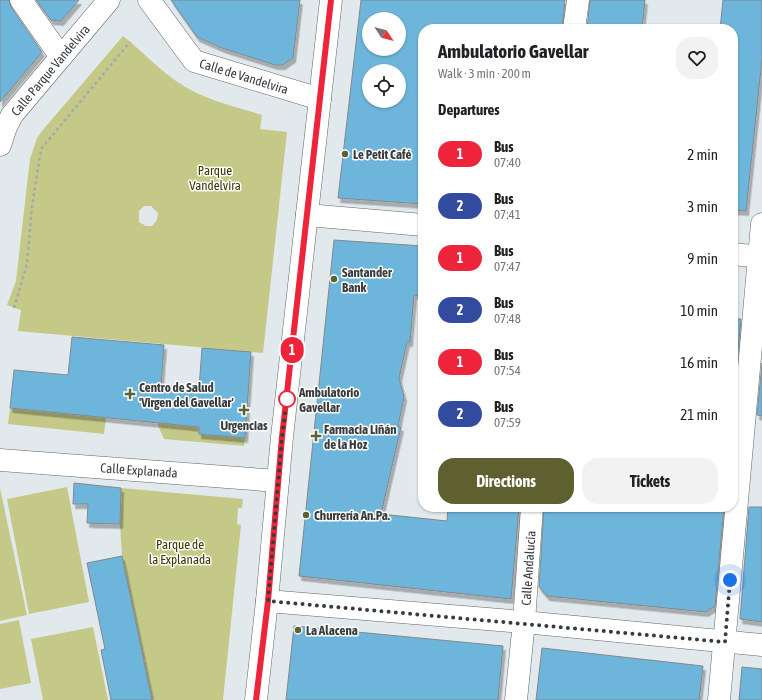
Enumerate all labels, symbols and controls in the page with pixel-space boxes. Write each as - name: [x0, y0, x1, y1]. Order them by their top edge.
- north arrow: [362, 12, 406, 56]
- map controls: [362, 12, 406, 108]
- street label: Calle Parque Vandelvira: [8, 22, 93, 119]
- button: heart: [676, 37, 718, 79]
- text: Ambulatorio Gavellar: [438, 40, 588, 62]
- street label: Calle de Vandelvira: [198, 56, 290, 97]
- button: locate: [362, 64, 406, 108]
- text: Walk · 3 min · 200 m: [438, 66, 531, 81]
- text: Departures: [438, 101, 500, 118]
- text: Bus: [494, 138, 514, 155]
- text: 1: [457, 146, 463, 162]
- text: 2 min: [687, 146, 718, 163]
- place label: Le Petit Café: [353, 147, 412, 162]
- marker: Le Petit Café: [340, 149, 350, 159]
- text: 07:40: [494, 155, 521, 170]
- park label: Parque Vandelvira: [189, 163, 241, 193]
- text: Bus: [494, 190, 514, 207]
- text: 2: [457, 198, 463, 214]
- text: 3 min: [687, 198, 718, 215]
- text: 07:41: [494, 207, 521, 222]
- text: Bus: [494, 242, 514, 259]
- text: 1: [457, 250, 463, 266]
- text: 9 min: [687, 250, 718, 267]
- text: 07:47: [494, 259, 521, 274]
- place label: Santander Bank: [342, 265, 393, 295]
- marker: Santander Bank: [329, 274, 339, 284]
- text: Bus: [494, 294, 514, 311]
- text: 2: [457, 302, 463, 318]
- text: 10 min: [680, 302, 718, 319]
- text: 07:48: [494, 311, 521, 326]
- line badge: 1: [279, 337, 305, 363]
- text: 1: [289, 342, 295, 358]
- text: Bus: [494, 346, 514, 363]
- text: 1: [457, 354, 463, 370]
- text: 16 min: [680, 354, 718, 371]
- text: 07:54: [494, 363, 521, 378]
- place label: Centro de Salud 'Virgen del Gavellar': [139, 380, 234, 410]
- place label: Ambulatorio Gavellar: [298, 385, 359, 415]
- marker: Centro de Salud 'Virgen del Gavellar': [124, 388, 136, 400]
- marker: Ambulatorio Gavellar: [278, 390, 296, 408]
- text: Bus: [494, 398, 514, 415]
- marker: Urgencias: [238, 404, 250, 416]
- text: 2: [457, 406, 463, 422]
- text: 21 min: [680, 406, 718, 423]
- text: 07:59: [494, 415, 521, 430]
- place label: Urgencias: [220, 418, 268, 433]
- place label: Farmacia Liñán de la Hoz: [324, 422, 397, 452]
- marker: Farmacia Liñán de la Hoz: [311, 431, 321, 441]
- button: Directions: [438, 458, 574, 504]
- button: Tickets: [582, 458, 718, 504]
- street label: Calle Explanada: [100, 460, 178, 481]
- place label: Churrería An.Pa.: [314, 508, 391, 523]
- marker: Churrería An.Pa.: [301, 510, 311, 520]
- street label: Calle Andalucía: [518, 530, 539, 606]
- park label: Parque de la Explanada: [149, 537, 211, 567]
- your location: [720, 570, 740, 590]
- place label: La Alacena: [306, 623, 358, 638]
- marker: La Alacena: [293, 625, 303, 635]

